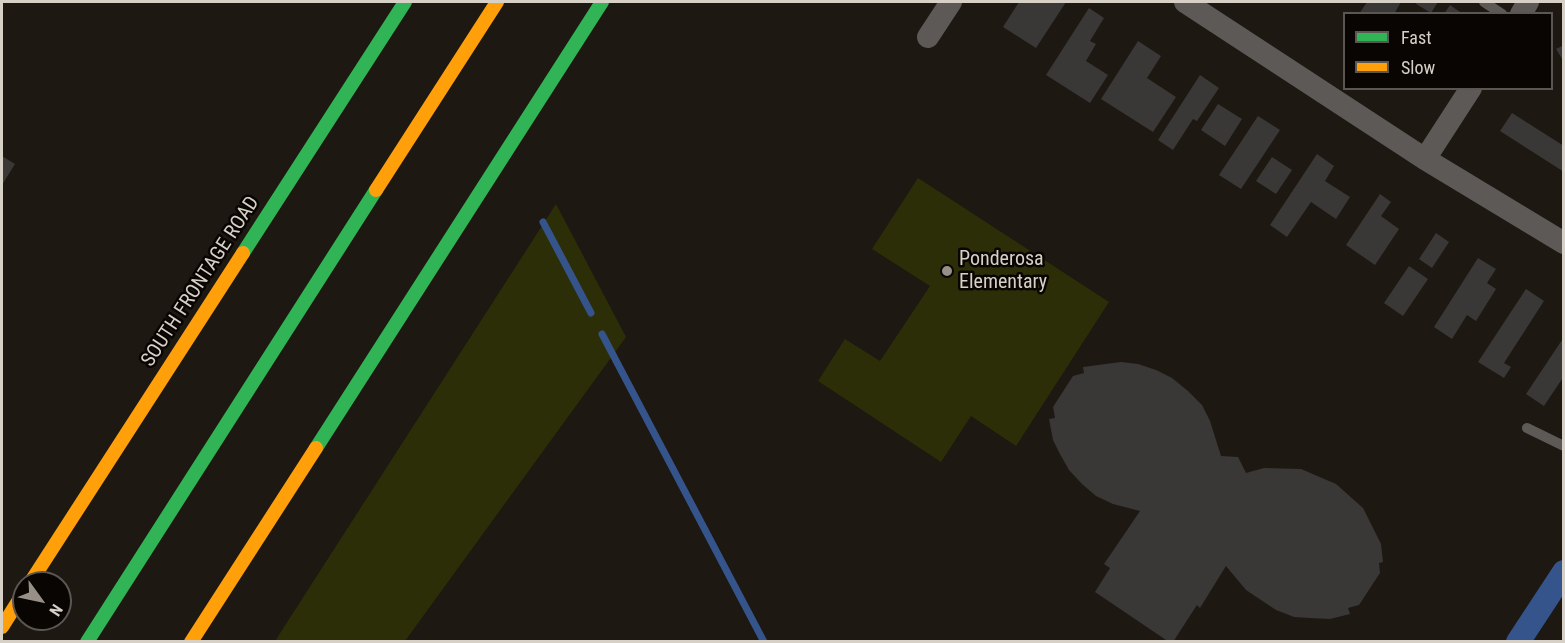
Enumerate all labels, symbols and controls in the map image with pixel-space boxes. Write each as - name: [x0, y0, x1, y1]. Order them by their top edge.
- legend: [1343, 12, 1553, 90]
- text: Fast: [1401, 27, 1432, 48]
- text: Slow: [1401, 57, 1435, 78]
- street label: SOUTH FRONTAGE ROAD: [137, 192, 265, 372]
- place label: Ponderosa Elementary: [959, 248, 1047, 295]
- marker: Ponderosa Elementary: [940, 264, 954, 278]
- north arrow: [12, 571, 72, 631]
- text: N: [45, 601, 66, 619]

